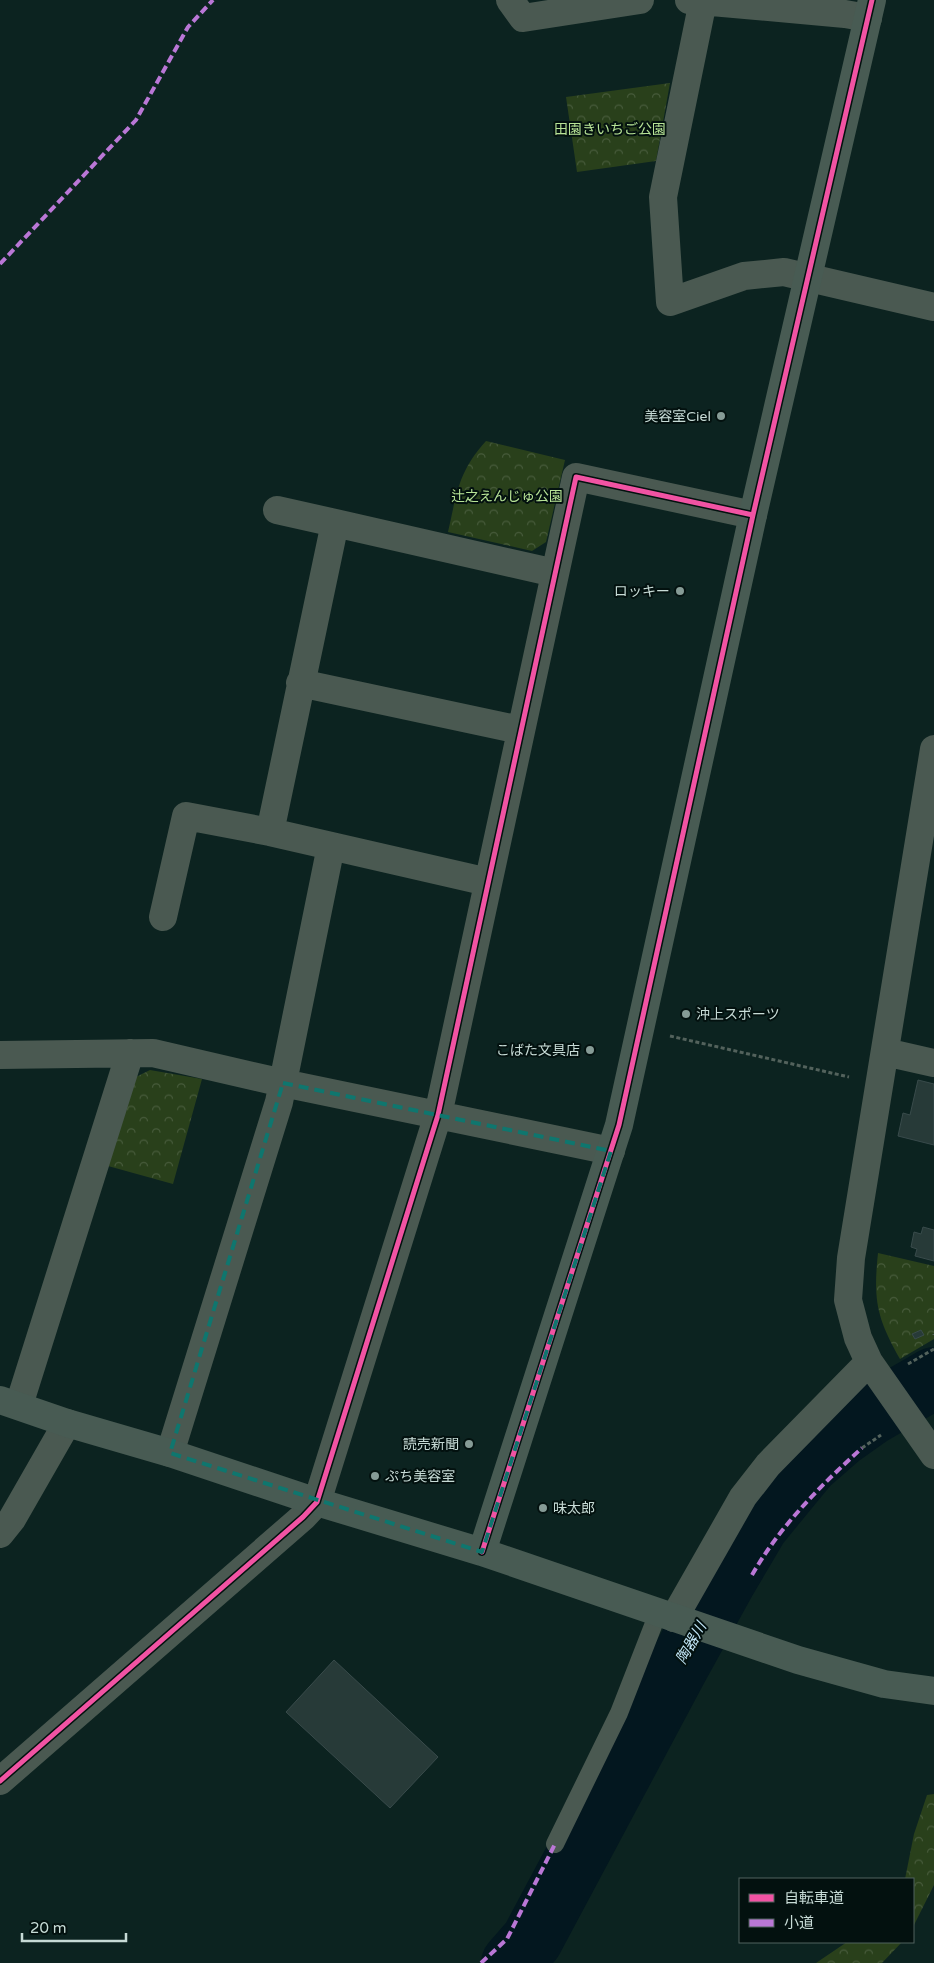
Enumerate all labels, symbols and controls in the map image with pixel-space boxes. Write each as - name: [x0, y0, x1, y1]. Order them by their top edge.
- park label: 田園きいちご公園: [554, 121, 666, 138]
- place label: 美容室Ciel: [644, 408, 711, 425]
- marker: 美容室Ciel: [715, 410, 727, 422]
- park label: 辻之えんじゅ公園: [451, 488, 563, 505]
- place label: ロッキー: [614, 583, 670, 600]
- marker: ロッキー: [674, 585, 686, 597]
- place label: 沖上スポーツ: [696, 1006, 780, 1023]
- marker: 沖上スポーツ: [680, 1008, 692, 1020]
- place label: こばた文具店: [496, 1042, 580, 1059]
- marker: こばた文具店: [584, 1044, 596, 1056]
- place label: 読売新聞: [403, 1436, 459, 1453]
- marker: 読売新聞: [463, 1438, 475, 1450]
- place label: ぷち美容室: [385, 1468, 455, 1485]
- marker: ぷち美容室: [369, 1470, 381, 1482]
- place label: 味太郎: [553, 1500, 595, 1517]
- marker: 味太郎: [537, 1502, 549, 1514]
- water label: 陶器川: [672, 1617, 711, 1667]
- legend: [739, 1878, 914, 1943]
- text: 自転車道: [784, 1889, 844, 1907]
- scale bar: [22, 1910, 126, 1942]
- text: 小道: [784, 1914, 814, 1932]
- text: 20 m: [30, 1919, 67, 1937]

